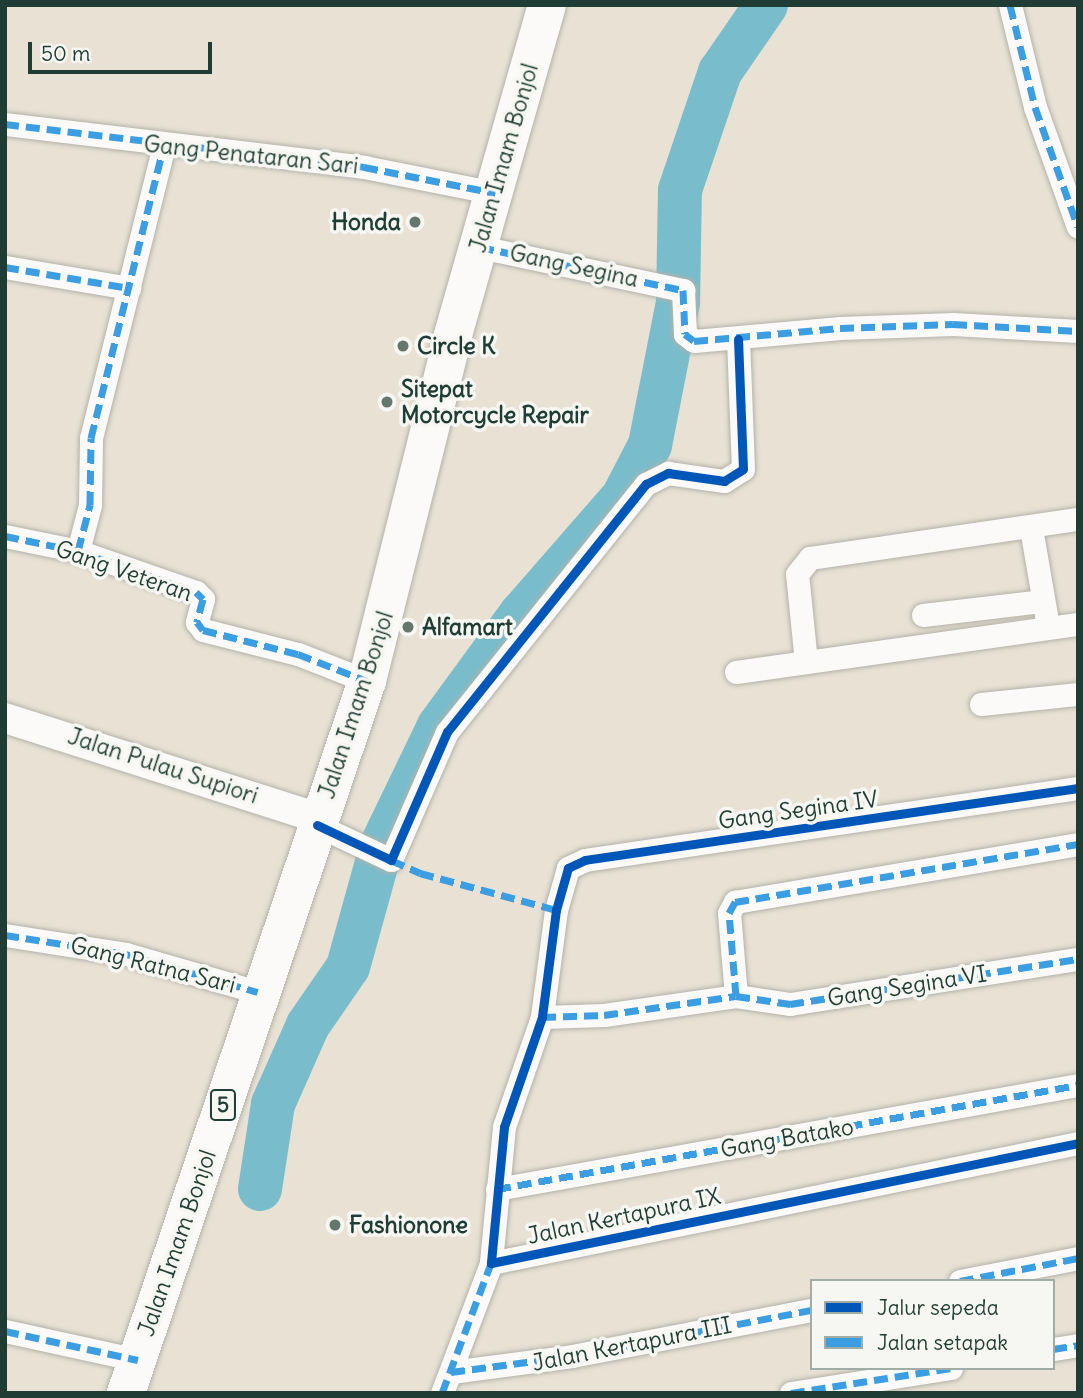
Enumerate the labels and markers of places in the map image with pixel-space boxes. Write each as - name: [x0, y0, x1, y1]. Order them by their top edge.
- place label: Honda: [332, 208, 401, 236]
- marker: Honda: [407, 214, 423, 230]
- place label: Circle K: [417, 332, 495, 360]
- marker: Circle K: [395, 338, 411, 354]
- place label: Sitepat Motorcycle Repair: [401, 375, 589, 429]
- marker: Sitepat Motorcycle Repair: [379, 394, 395, 410]
- place label: Alfamart: [422, 613, 513, 641]
- marker: Alfamart: [400, 619, 416, 635]
- place label: Fashionone: [349, 1211, 468, 1239]
- marker: Fashionone: [327, 1217, 343, 1233]

